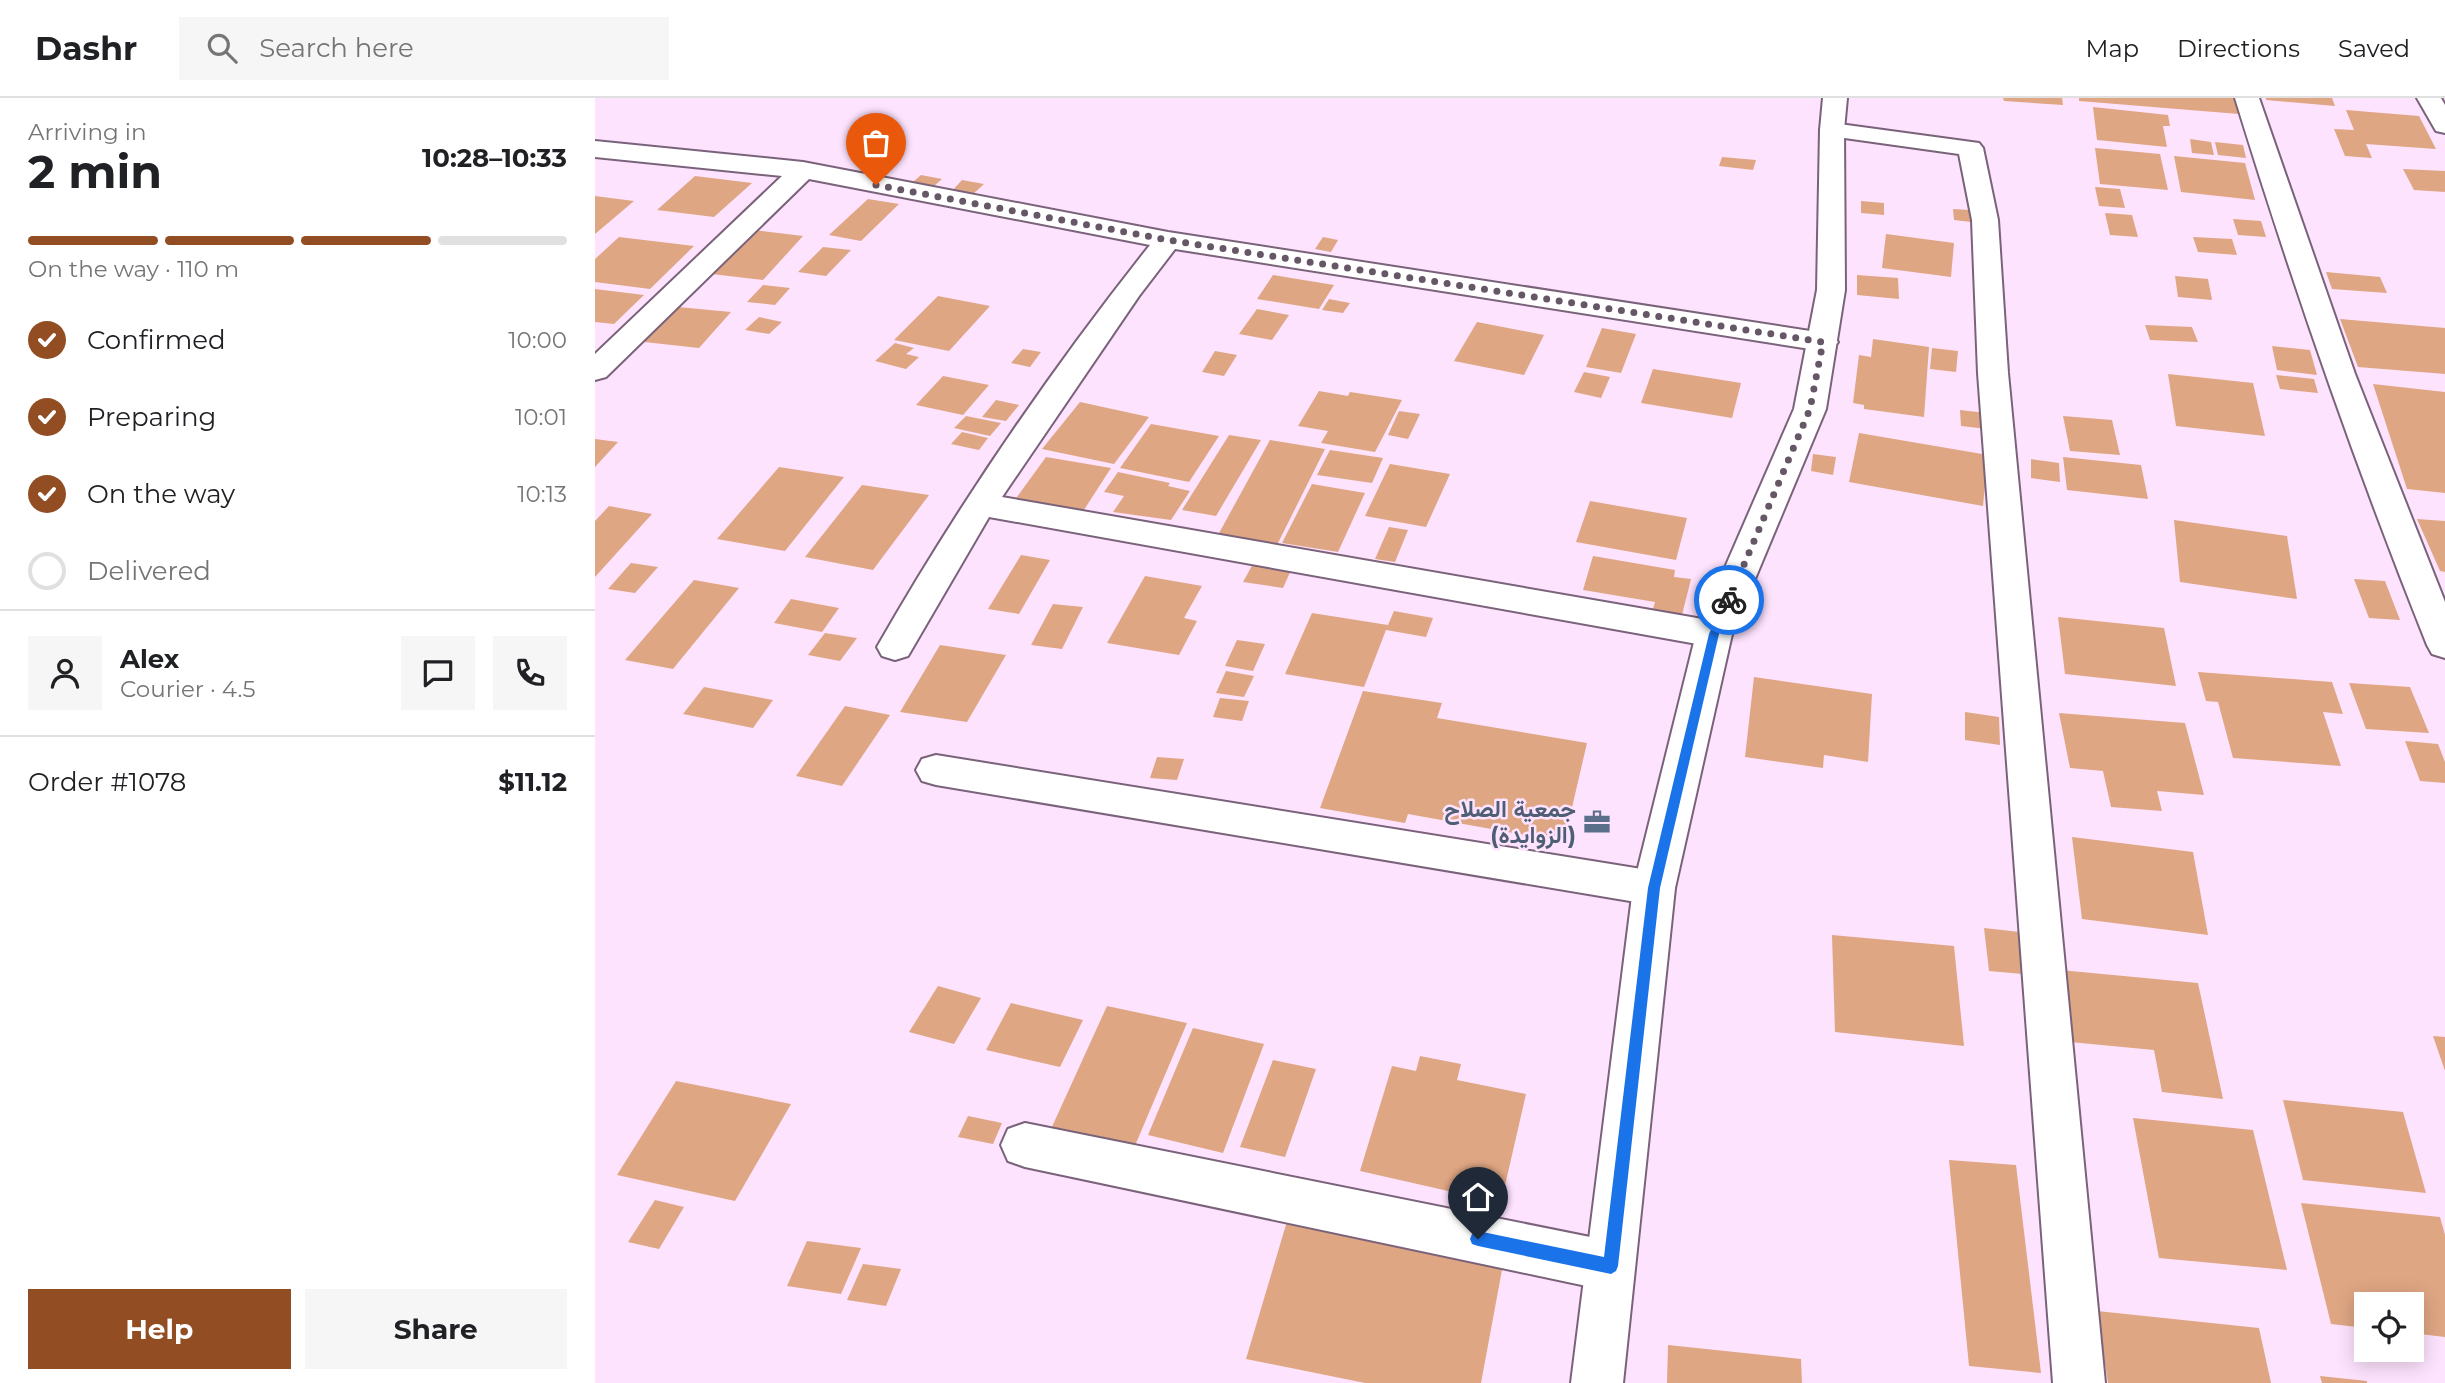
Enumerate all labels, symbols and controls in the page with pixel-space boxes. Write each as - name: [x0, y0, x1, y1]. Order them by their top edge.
- search box: [179, 17, 669, 80]
- text: Dashr: [35, 28, 137, 68]
- icon: search: [203, 29, 241, 67]
- text: Search here: [259, 32, 414, 64]
- text: Map: [2086, 34, 2139, 63]
- text: Directions: [2177, 34, 2300, 63]
- text: Saved: [2338, 34, 2410, 63]
- pin: [846, 113, 906, 185]
- text: Arriving in: [28, 118, 147, 146]
- icon: bag: [857, 124, 895, 162]
- text: 10:28–10:33: [422, 142, 567, 174]
- text: 2 min: [28, 143, 162, 200]
- text: On the way · 110 m: [28, 255, 239, 283]
- icon: check: [28, 321, 66, 359]
- text: Confirmed: [87, 324, 226, 356]
- text: 10:00: [508, 326, 567, 354]
- icon: check: [28, 398, 66, 436]
- text: Preparing: [87, 401, 216, 433]
- text: 10:01: [515, 403, 567, 431]
- icon: check: [28, 475, 66, 513]
- text: On the way: [87, 478, 235, 510]
- text: 10:13: [517, 480, 567, 508]
- text: Delivered: [87, 555, 211, 587]
- courier: [1694, 565, 1764, 635]
- icon: bike: [1710, 581, 1748, 619]
- button: person: [28, 636, 102, 710]
- button: chat: [401, 636, 475, 710]
- button: phone: [493, 636, 567, 710]
- text: Alex: [120, 643, 179, 675]
- text: Courier · 4.5: [120, 675, 255, 703]
- text: Order #1078: [28, 766, 186, 798]
- text: $11.12: [498, 766, 567, 798]
- place label: جمعية الصلاح (الزوايدة): [1444, 795, 1576, 850]
- office icon: جمعية الصلاح (الزوايدة): [1582, 807, 1612, 837]
- pin: [1448, 1167, 1508, 1239]
- icon: home: [1459, 1178, 1497, 1216]
- button: Help: [28, 1289, 291, 1369]
- button: Share: [305, 1289, 567, 1369]
- map controls: [2354, 1292, 2424, 1362]
- button: locate: [2354, 1292, 2424, 1362]

